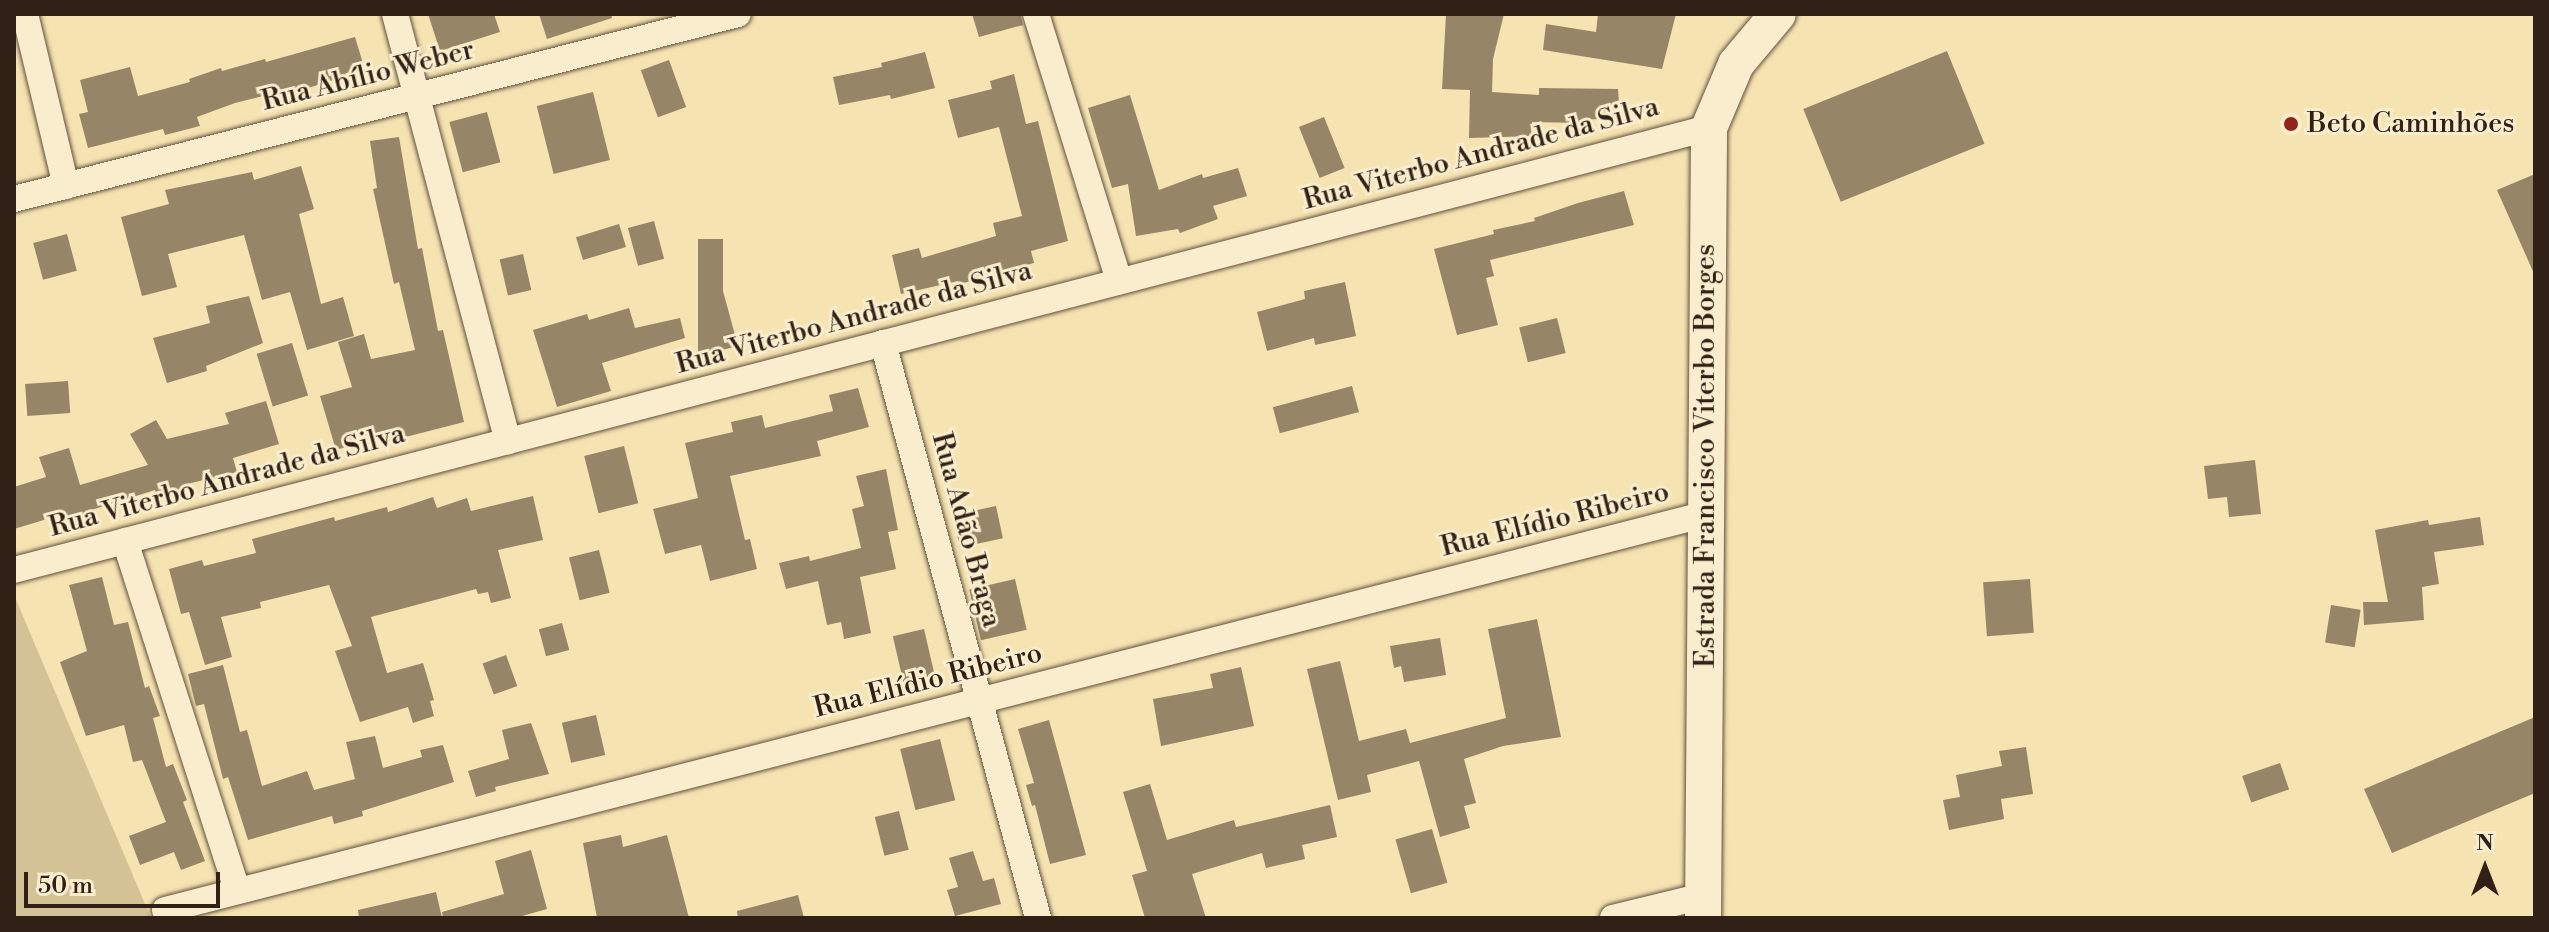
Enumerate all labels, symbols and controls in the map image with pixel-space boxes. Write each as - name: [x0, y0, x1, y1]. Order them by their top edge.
- street label: Rua Abílio Weber: [258, 33, 478, 119]
- street label: Rua Viterbo Andrade da Silva: [1299, 90, 1663, 218]
- place label: Beto Caminhões: [2307, 107, 2515, 141]
- marker: Beto Caminhões: [2282, 115, 2300, 133]
- street label: Estrada Francisco Viterbo Borges: [1689, 244, 1723, 668]
- street label: Rua Viterbo Andrade da Silva: [672, 254, 1036, 382]
- street label: Rua Viterbo Andrade da Silva: [45, 417, 409, 545]
- street label: Rua Adão Braga: [924, 429, 1008, 631]
- street label: Rua Elídio Ribeiro: [1437, 475, 1673, 565]
- street label: Rua Elídio Ribeiro: [810, 636, 1046, 726]
- north arrow: [2445, 828, 2525, 908]
- text: N: [2476, 830, 2494, 857]
- scale bar: [28, 856, 224, 906]
- text: 50 m: [38, 871, 93, 901]

